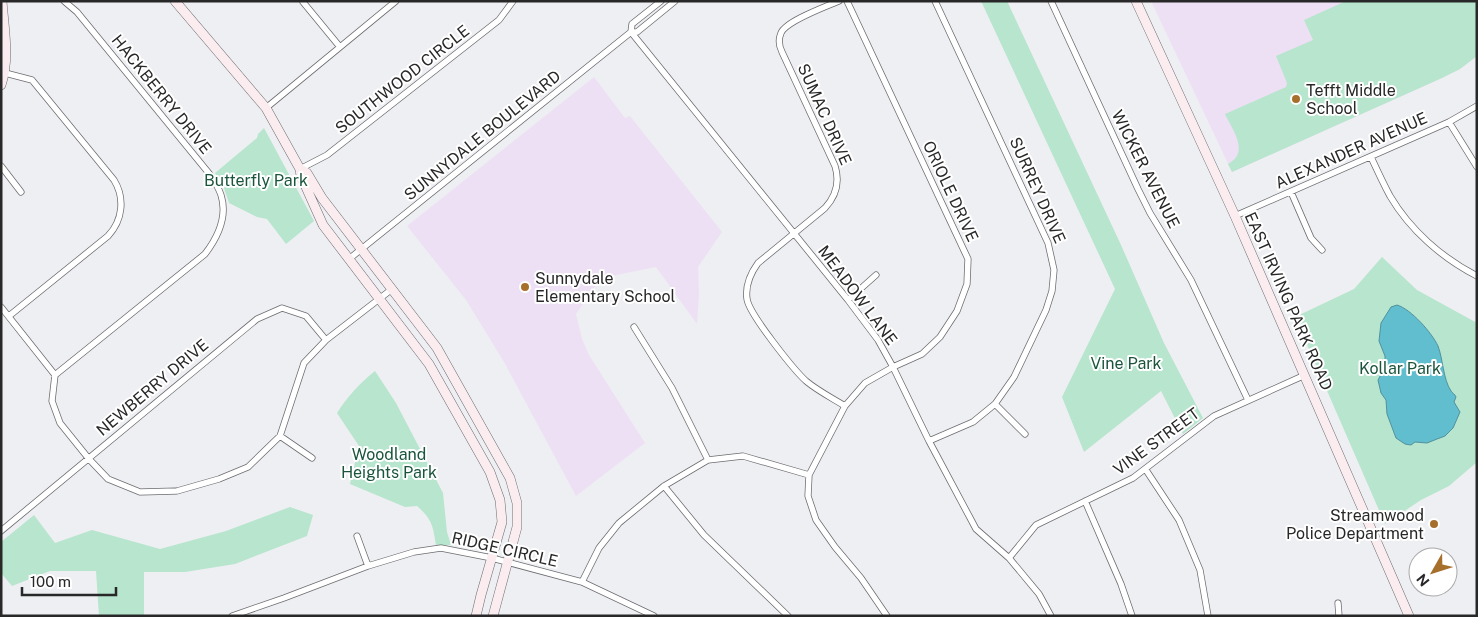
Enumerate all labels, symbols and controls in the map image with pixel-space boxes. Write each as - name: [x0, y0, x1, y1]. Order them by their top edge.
- street label: SOUTHWOOD CIRCLE: [332, 21, 473, 138]
- street label: HACKBERRY DRIVE: [108, 31, 216, 158]
- street label: SUMAC DRIVE: [794, 61, 855, 168]
- street label: SUNNYDALE BOULEVARD: [400, 66, 564, 204]
- place label: Tefft Middle School: [1306, 81, 1396, 118]
- marker: Tefft Middle School: [1290, 93, 1302, 105]
- street label: WICKER AVENUE: [1108, 107, 1184, 231]
- street label: ALEXANDER AVENUE: [1272, 108, 1430, 193]
- street label: SURREY DRIVE: [1006, 134, 1069, 246]
- street label: ORIOLE DRIVE: [919, 138, 982, 245]
- park label: Butterfly Park: [204, 171, 308, 190]
- street label: EAST IRVING PARK ROAD: [1241, 209, 1337, 393]
- street label: MEADOW LANE: [814, 242, 901, 349]
- place label: Sunnydale Elementary School: [535, 269, 676, 306]
- marker: Sunnydale Elementary School: [519, 281, 531, 293]
- street label: NEWBERRY DRIVE: [93, 335, 212, 440]
- park label: Vine Park: [1090, 354, 1162, 373]
- park label: Kollar Park: [1359, 359, 1441, 378]
- street label: VINE STREET: [1110, 404, 1203, 479]
- park label: Woodland Heights Park: [341, 445, 437, 482]
- place label: Streamwood Police Department: [1286, 506, 1424, 543]
- marker: Streamwood Police Department: [1428, 518, 1440, 530]
- street label: RIDGE CIRCLE: [450, 528, 560, 571]
- north arrow: [1408, 547, 1458, 597]
- scale bar: [22, 564, 116, 596]
- text: N: [1413, 571, 1433, 589]
- text: 100 m: [30, 573, 71, 590]

